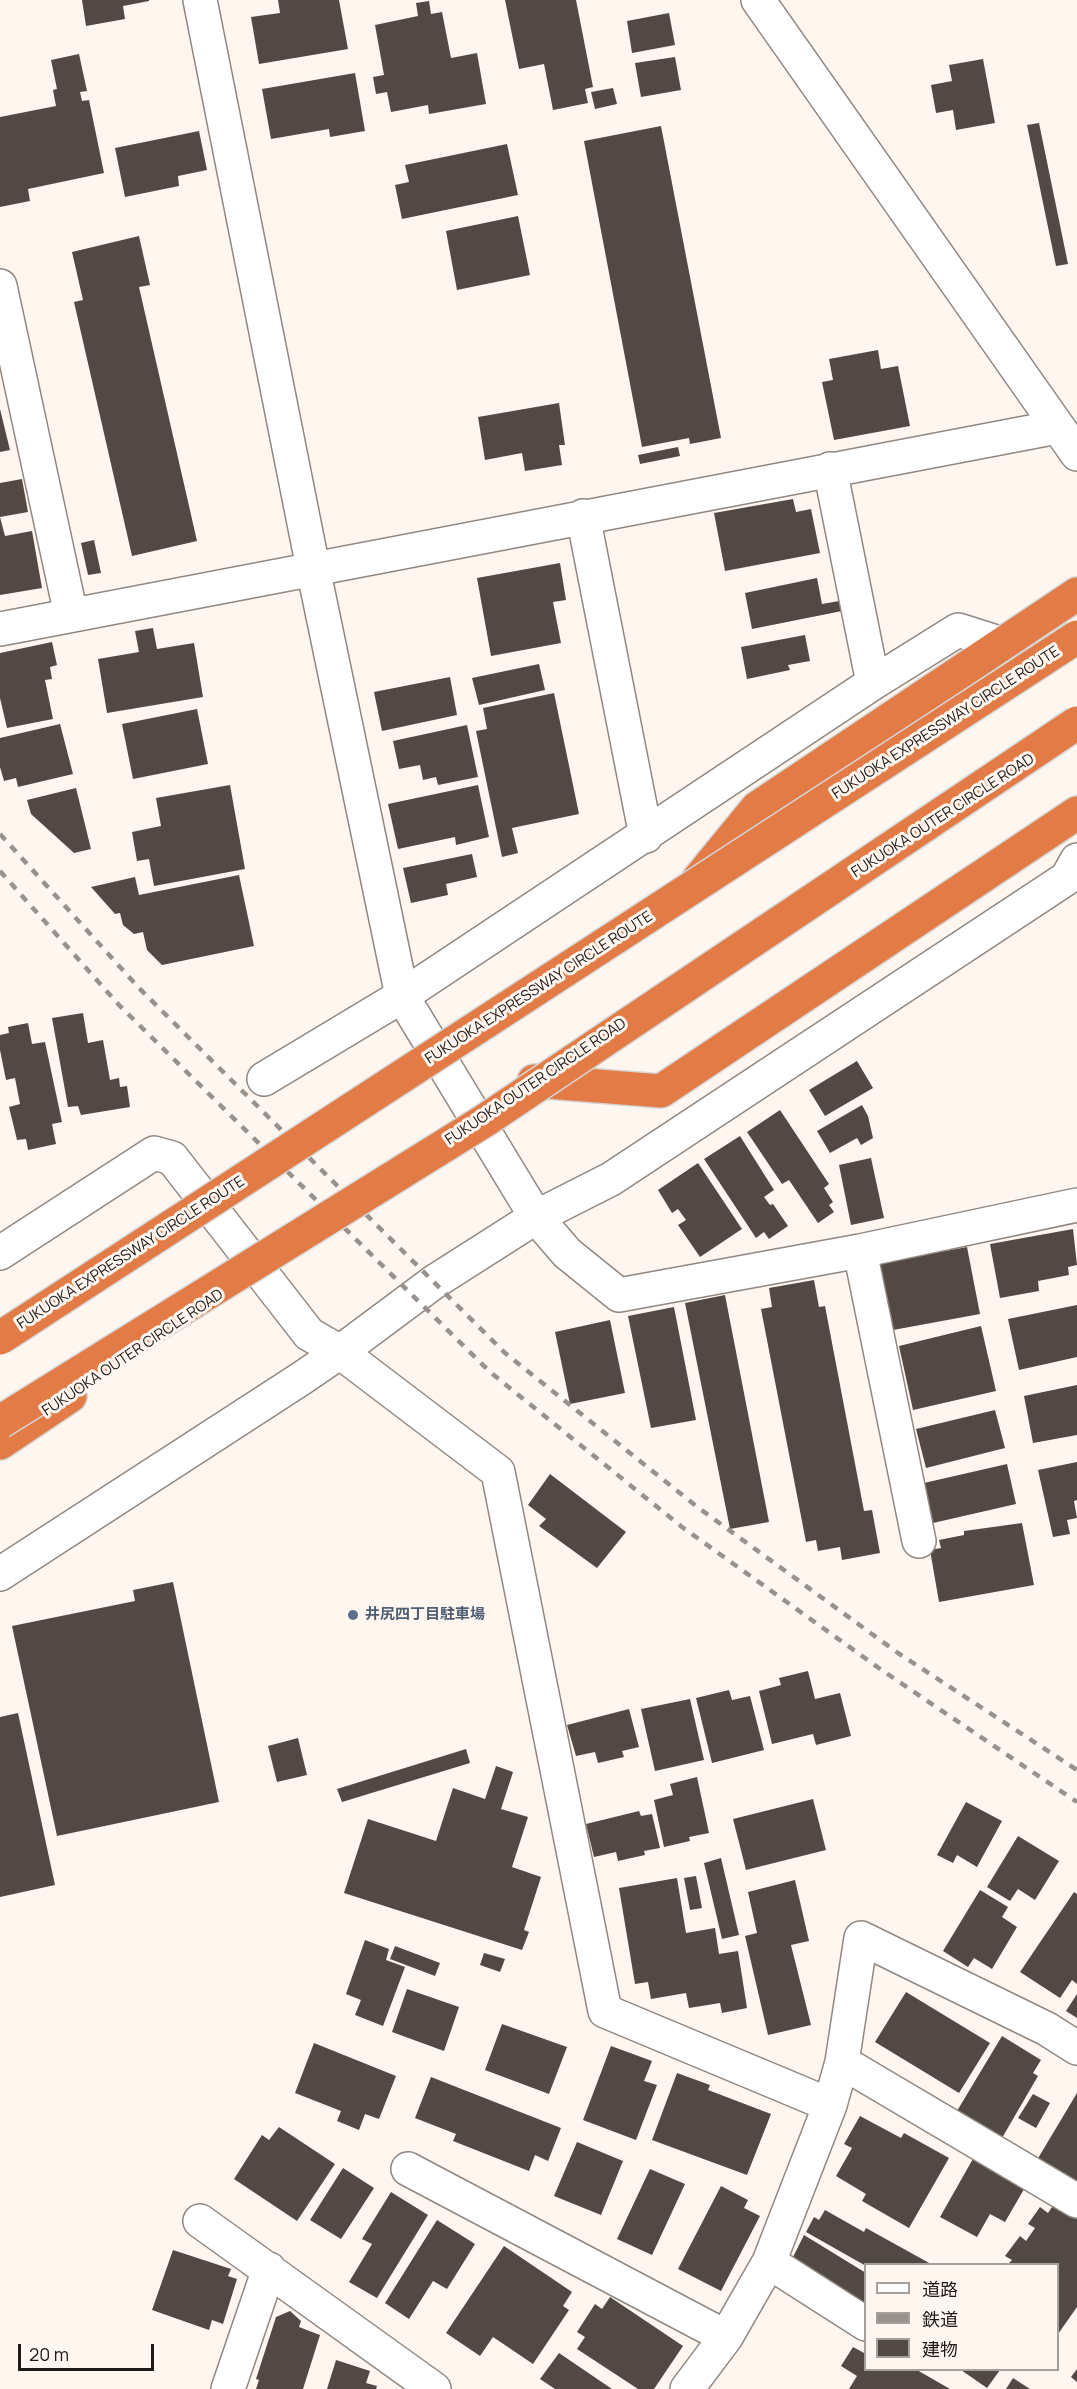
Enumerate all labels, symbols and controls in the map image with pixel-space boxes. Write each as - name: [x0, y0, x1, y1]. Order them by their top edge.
- street label: FUKUOKA EXPRESSWAY CIRCLE ROUTE: [829, 643, 1063, 803]
- street label: FUKUOKA OUTER CIRCLE ROAD: [848, 750, 1038, 882]
- street label: FUKUOKA EXPRESSWAY CIRCLE ROUTE: [422, 908, 656, 1068]
- street label: FUKUOKA OUTER CIRCLE ROAD: [442, 1015, 630, 1149]
- street label: FUKUOKA EXPRESSWAY CIRCLE ROUTE: [14, 1173, 248, 1333]
- street label: FUKUOKA OUTER CIRCLE ROAD: [39, 1286, 227, 1420]
- place label: 井尻四丁目駐車場: [365, 1606, 485, 1624]
- marker: 井尻四丁目駐車場: [346, 1608, 360, 1622]
- legend: [864, 2263, 1059, 2371]
- text: 道路: [922, 2277, 958, 2301]
- text: 鉄道: [922, 2307, 958, 2331]
- scale bar: [21, 2332, 158, 2370]
- text: 建物: [922, 2337, 958, 2361]
- text: 20 m: [29, 2342, 69, 2366]

